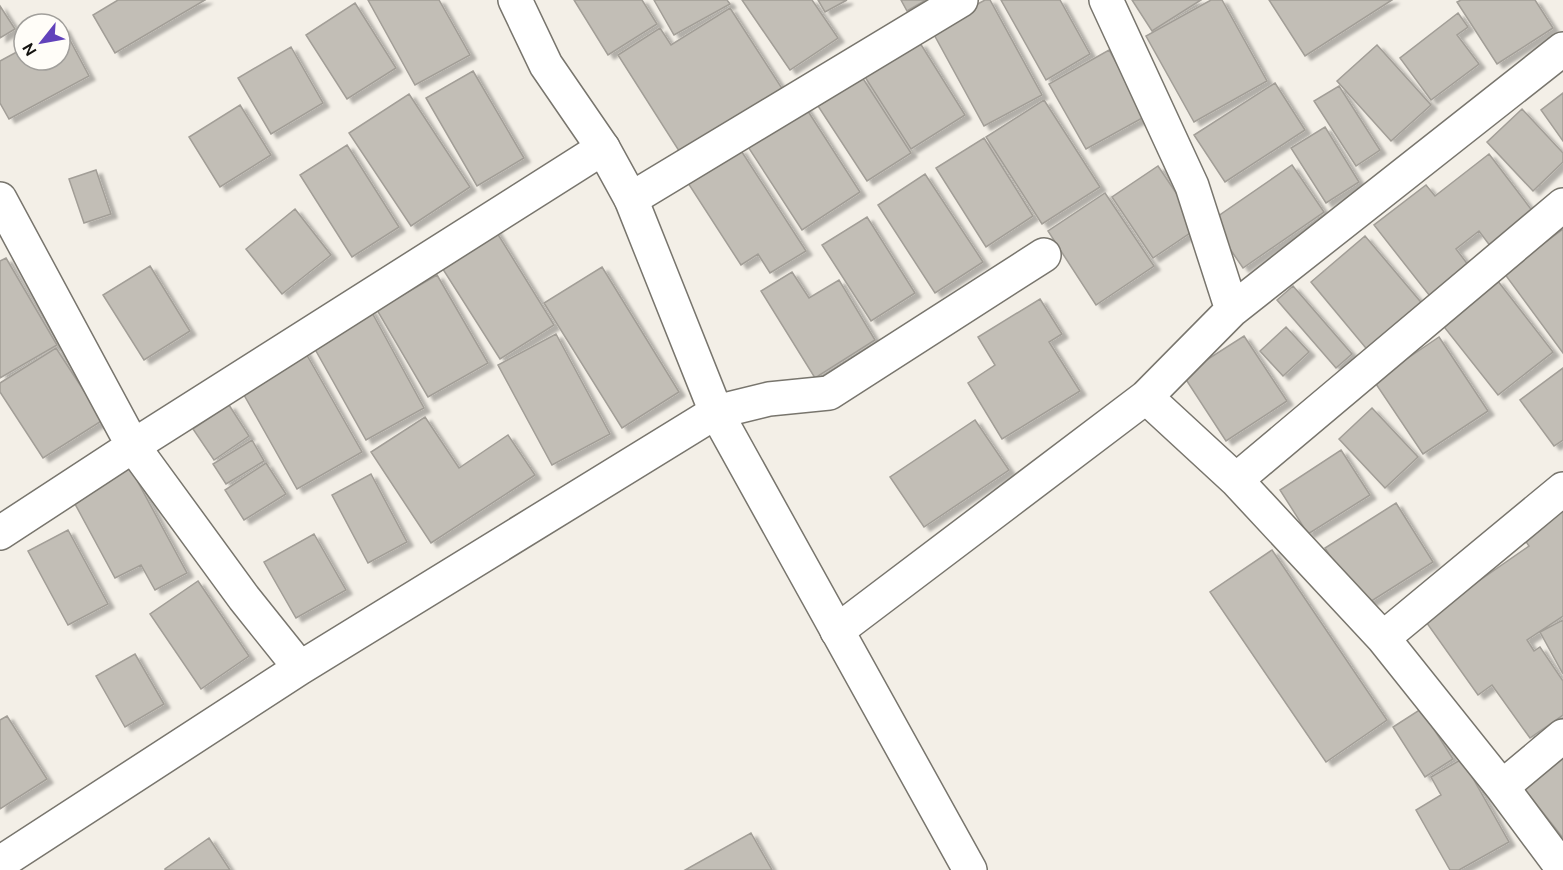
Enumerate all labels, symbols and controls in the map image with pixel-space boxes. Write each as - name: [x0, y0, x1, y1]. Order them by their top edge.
- north arrow: [12, 12, 72, 72]
- text: N: [18, 40, 40, 59]

